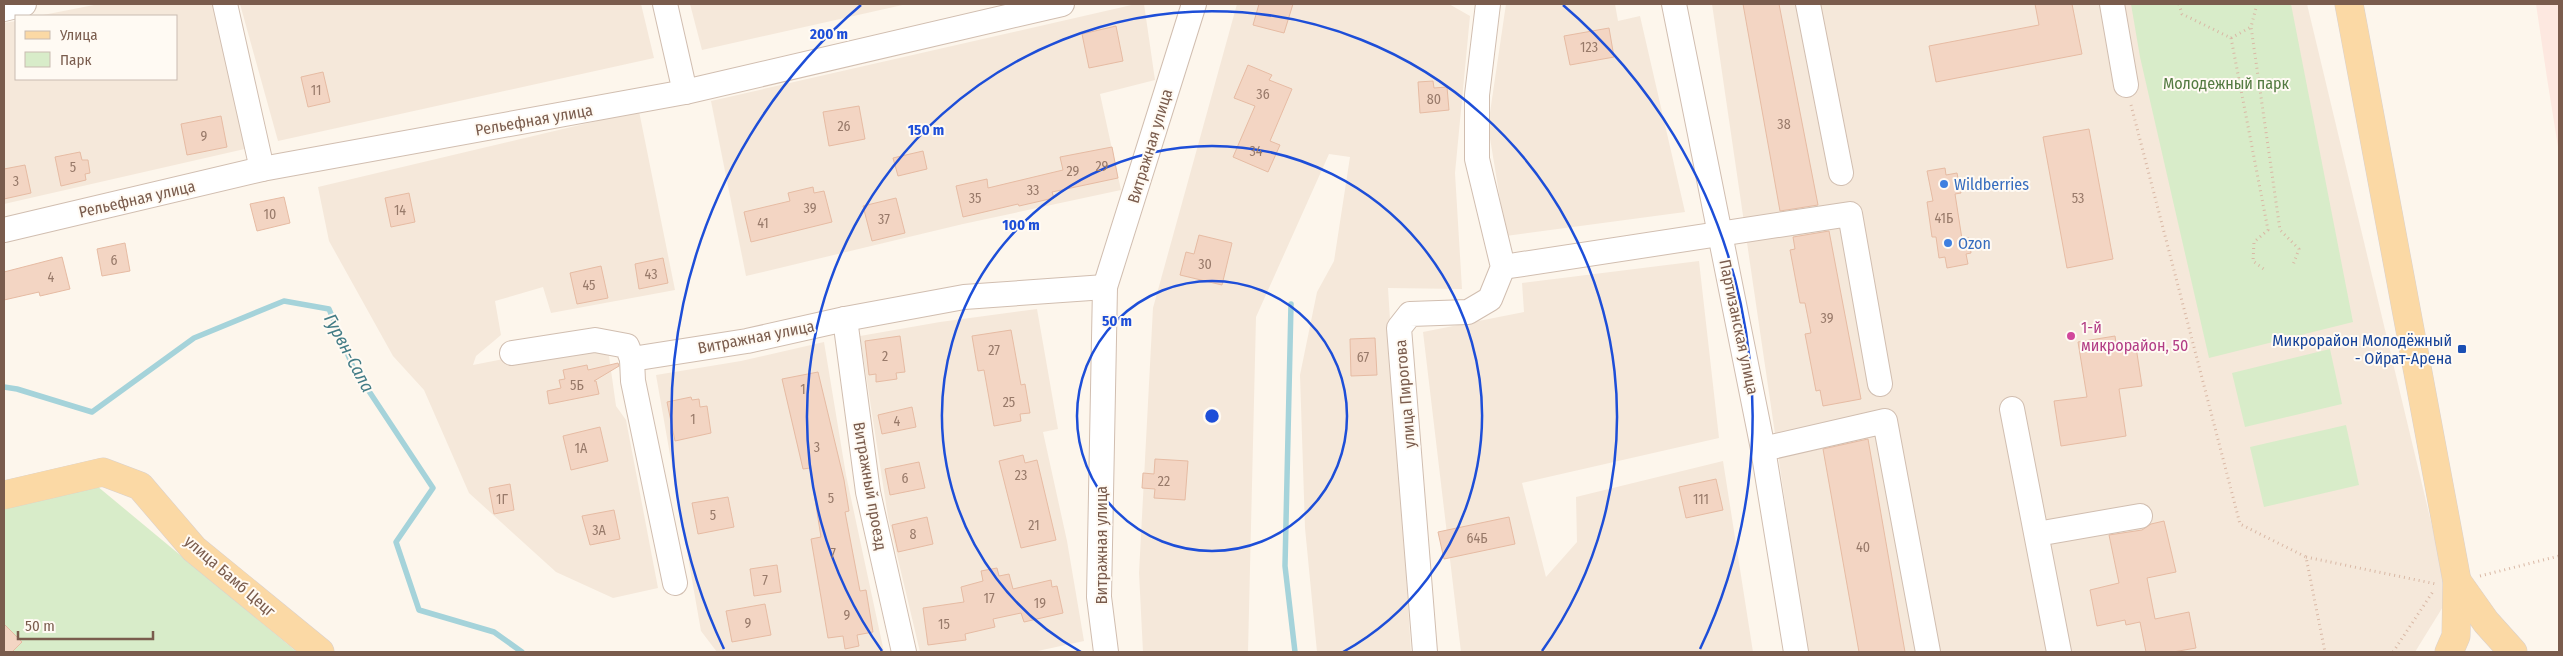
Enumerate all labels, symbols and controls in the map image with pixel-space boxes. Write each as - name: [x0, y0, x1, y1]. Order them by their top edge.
- legend: [15, 15, 178, 80]
- text: 200 m: [809, 25, 848, 43]
- text: Улица: [59, 26, 98, 44]
- house number: 123: [1580, 39, 1598, 56]
- text: Парк: [60, 51, 91, 69]
- park label: Молодежный парк: [2163, 74, 2289, 93]
- house number: 11: [311, 82, 321, 99]
- street label: Витражная улица: [1124, 86, 1176, 205]
- house number: 36: [1256, 86, 1270, 103]
- house number: 80: [1427, 91, 1441, 108]
- street label: Рельефная улица: [474, 100, 594, 140]
- house number: 38: [1777, 116, 1791, 133]
- house number: 26: [837, 118, 851, 135]
- text: 150 m: [908, 121, 944, 139]
- house number: 9: [201, 128, 208, 145]
- house number: 34: [1249, 143, 1263, 160]
- house number: 29: [1096, 158, 1109, 175]
- house number: 5: [70, 159, 76, 176]
- house number: 29: [1067, 163, 1080, 180]
- house number: 3: [13, 173, 19, 190]
- place label: Wildberries: [1954, 175, 2029, 194]
- street label: Рельефная улица: [77, 176, 197, 222]
- marker: Wildberries: [1938, 178, 1950, 190]
- house number: 33: [1027, 182, 1039, 199]
- house number: 35: [969, 190, 981, 207]
- house number: 53: [2072, 190, 2084, 207]
- house number: 39: [804, 200, 817, 217]
- house number: 14: [394, 202, 406, 219]
- house number: 10: [264, 206, 276, 223]
- house number: 41Б: [1935, 210, 1953, 227]
- house number: 37: [878, 211, 890, 228]
- house number: 41: [757, 215, 769, 232]
- text: 100 m: [1002, 216, 1040, 234]
- place label: Ozon: [1958, 234, 1991, 253]
- marker: Ozon: [1942, 237, 1954, 249]
- house number: 6: [111, 252, 118, 269]
- house number: 30: [1198, 256, 1212, 273]
- street label: Партизанская улица: [1715, 258, 1763, 397]
- house number: 43: [645, 266, 657, 283]
- house number: 4: [48, 269, 55, 286]
- house number: 45: [582, 277, 596, 294]
- water label: Гурвн-Сала: [319, 310, 379, 396]
- house number: 39: [1821, 310, 1834, 327]
- text: 50 m: [1102, 312, 1132, 330]
- street label: Витражная улица: [696, 316, 816, 358]
- place label: 1-й микрорайон, 50: [2081, 318, 2188, 355]
- marker: 1-й микрорайон, 50: [2065, 330, 2077, 342]
- place label: Микрорайон Молодёжный - Ойрат-Арена: [2272, 331, 2452, 368]
- street label: улица Пирогова: [1391, 339, 1419, 449]
- house number: 27: [988, 342, 1000, 359]
- marker: Микрорайон Молодёжный - Ойрат-Арена: [2456, 343, 2468, 355]
- house number: 2: [882, 348, 888, 365]
- house number: 67: [1357, 349, 1369, 366]
- house number: 5Б: [570, 377, 584, 394]
- house number: 1: [800, 381, 806, 398]
- house number: 25: [1003, 394, 1015, 411]
- centre of rings: [1203, 407, 1221, 425]
- house number: 1: [690, 411, 696, 428]
- house number: 4: [894, 413, 901, 430]
- street label: Витражный проезд: [849, 420, 891, 552]
- house number: 3: [814, 439, 820, 456]
- house number: 1А: [575, 440, 588, 457]
- house number: 23: [1015, 467, 1027, 484]
- house number: 6: [902, 470, 909, 487]
- house number: 22: [1158, 473, 1170, 490]
- street label: Витражная улица: [1092, 486, 1111, 604]
- house number: 5: [828, 490, 834, 507]
- house number: 1Г: [496, 491, 509, 508]
- house number: 111: [1693, 491, 1709, 508]
- house number: 5: [710, 507, 716, 524]
- house number: 21: [1028, 517, 1040, 534]
- house number: 3А: [592, 522, 606, 539]
- house number: 8: [910, 526, 917, 543]
- house number: 64Б: [1466, 530, 1488, 547]
- street label: улица Бамб Цецг: [181, 531, 280, 621]
- house number: 40: [1856, 539, 1870, 556]
- house number: 7: [830, 545, 836, 562]
- house number: 7: [762, 572, 768, 589]
- house number: 17: [983, 590, 995, 607]
- house number: 19: [1034, 595, 1046, 612]
- house number: 9: [844, 607, 851, 624]
- scale bar: [18, 608, 152, 640]
- house number: 9: [745, 615, 752, 632]
- house number: 15: [938, 616, 950, 633]
- text: 50 m: [25, 617, 55, 635]

